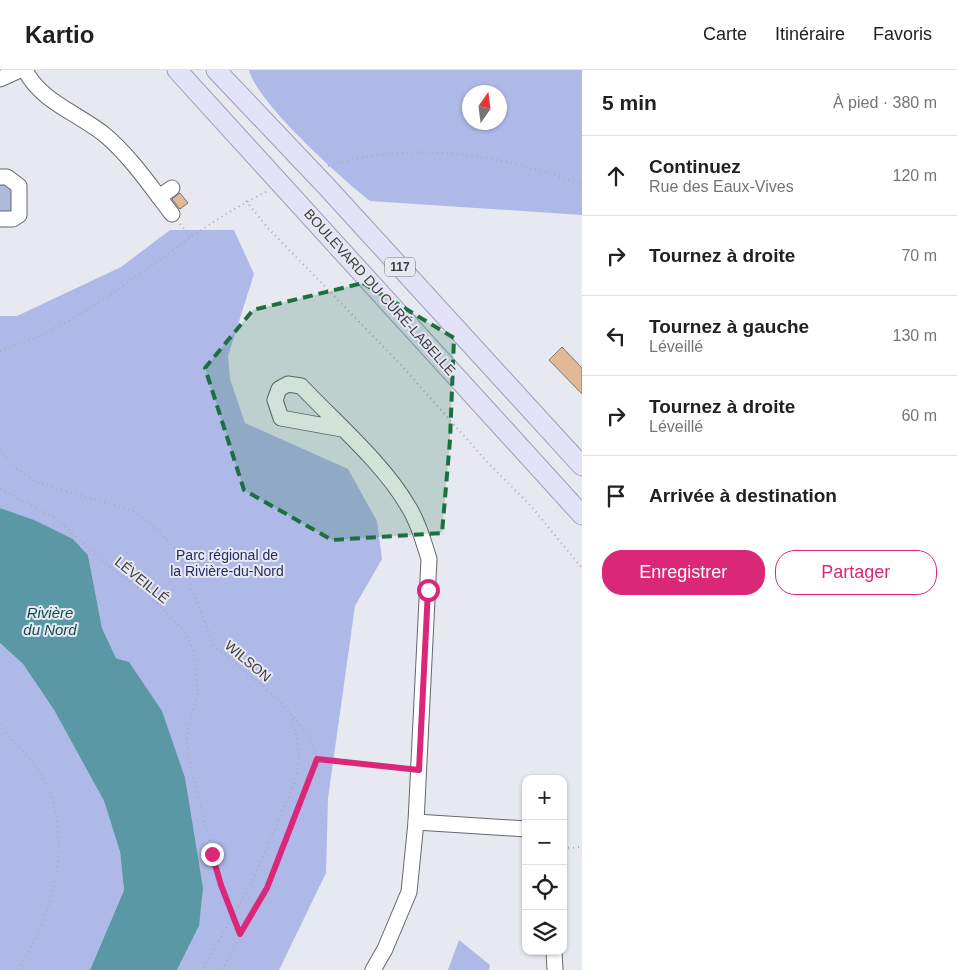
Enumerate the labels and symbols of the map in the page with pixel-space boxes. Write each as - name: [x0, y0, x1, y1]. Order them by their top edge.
- north arrow: [462, 85, 507, 130]
- street label: BOULEVARD DU CURÉ-LABELLE: [301, 206, 459, 378]
- road number: 117: [385, 258, 415, 276]
- park label: Parc régional de la Rivière-du-Nord: [170, 547, 284, 579]
- street label: LÉVEILLÉ: [112, 553, 172, 607]
- route start: [417, 579, 440, 602]
- water label: Rivière du Nord: [23, 604, 77, 638]
- street label: WILSON: [222, 637, 274, 685]
- route end: [201, 843, 224, 866]

